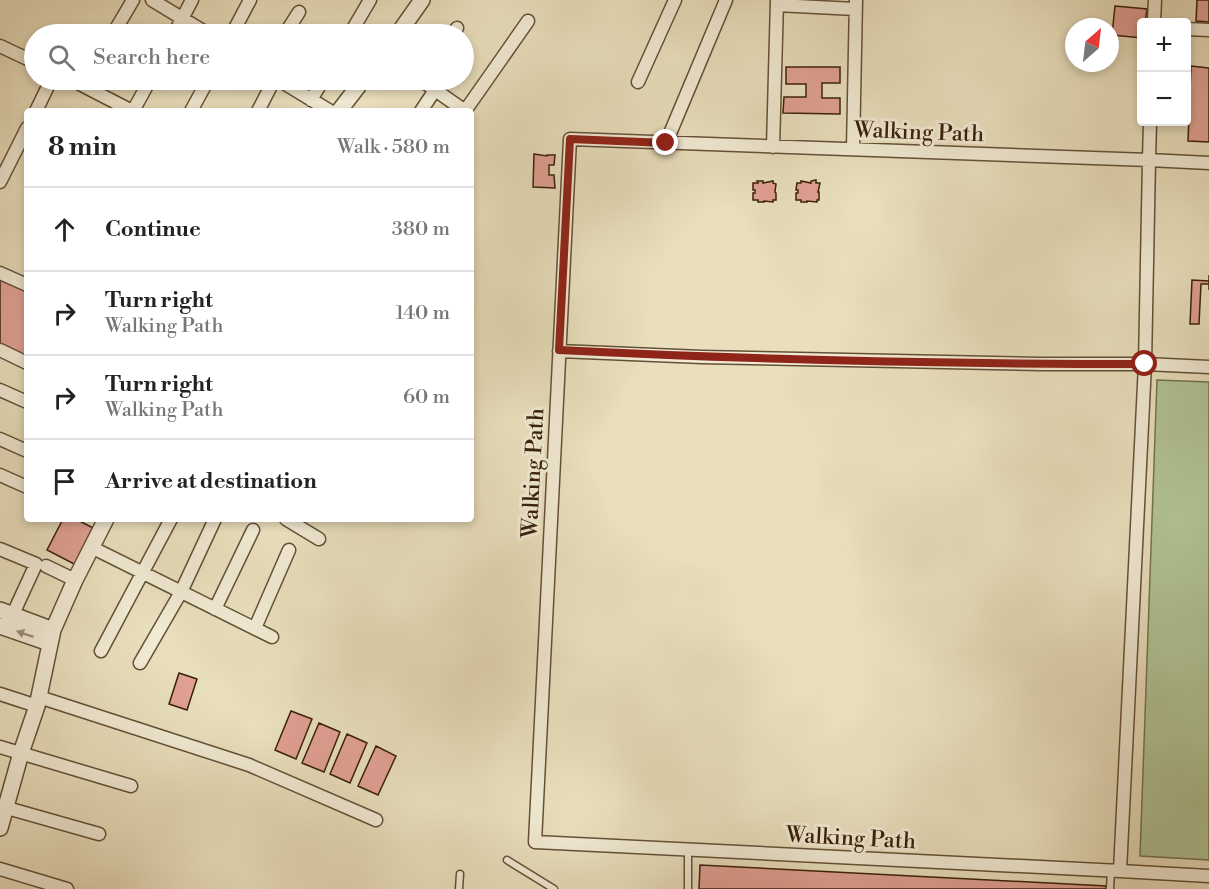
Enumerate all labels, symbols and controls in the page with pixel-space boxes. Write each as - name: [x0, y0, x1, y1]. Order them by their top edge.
- north arrow: [1065, 18, 1119, 72]
- map controls: [1137, 18, 1191, 126]
- button: +: [1137, 18, 1191, 72]
- search box: [24, 24, 474, 90]
- icon: search: [45, 41, 78, 74]
- text: Search here: [93, 44, 210, 71]
- button: −: [1137, 72, 1191, 126]
- street label: Walking Path: [852, 117, 984, 148]
- route end: [652, 129, 678, 155]
- text: 8 min: [48, 131, 117, 163]
- text: Walk · 580 m: [337, 135, 450, 160]
- icon: ahead: [48, 213, 81, 246]
- text: Continue: [105, 216, 201, 243]
- text: 380 m: [392, 217, 450, 242]
- text: Turn right: [105, 287, 213, 314]
- icon: right: [48, 297, 81, 330]
- text: 140 m: [395, 301, 450, 326]
- text: Walking Path: [105, 314, 223, 339]
- route start: [1131, 350, 1157, 376]
- text: Turn right: [105, 371, 213, 398]
- icon: right: [48, 381, 81, 414]
- text: 60 m: [403, 385, 450, 410]
- text: Walking Path: [105, 398, 223, 423]
- street label: Walking Path: [517, 407, 550, 540]
- icon: arrive: [48, 465, 81, 498]
- text: Arrive at destination: [105, 468, 317, 495]
- one-way arrow: [16, 629, 34, 639]
- street label: Walking Path: [784, 822, 917, 855]

